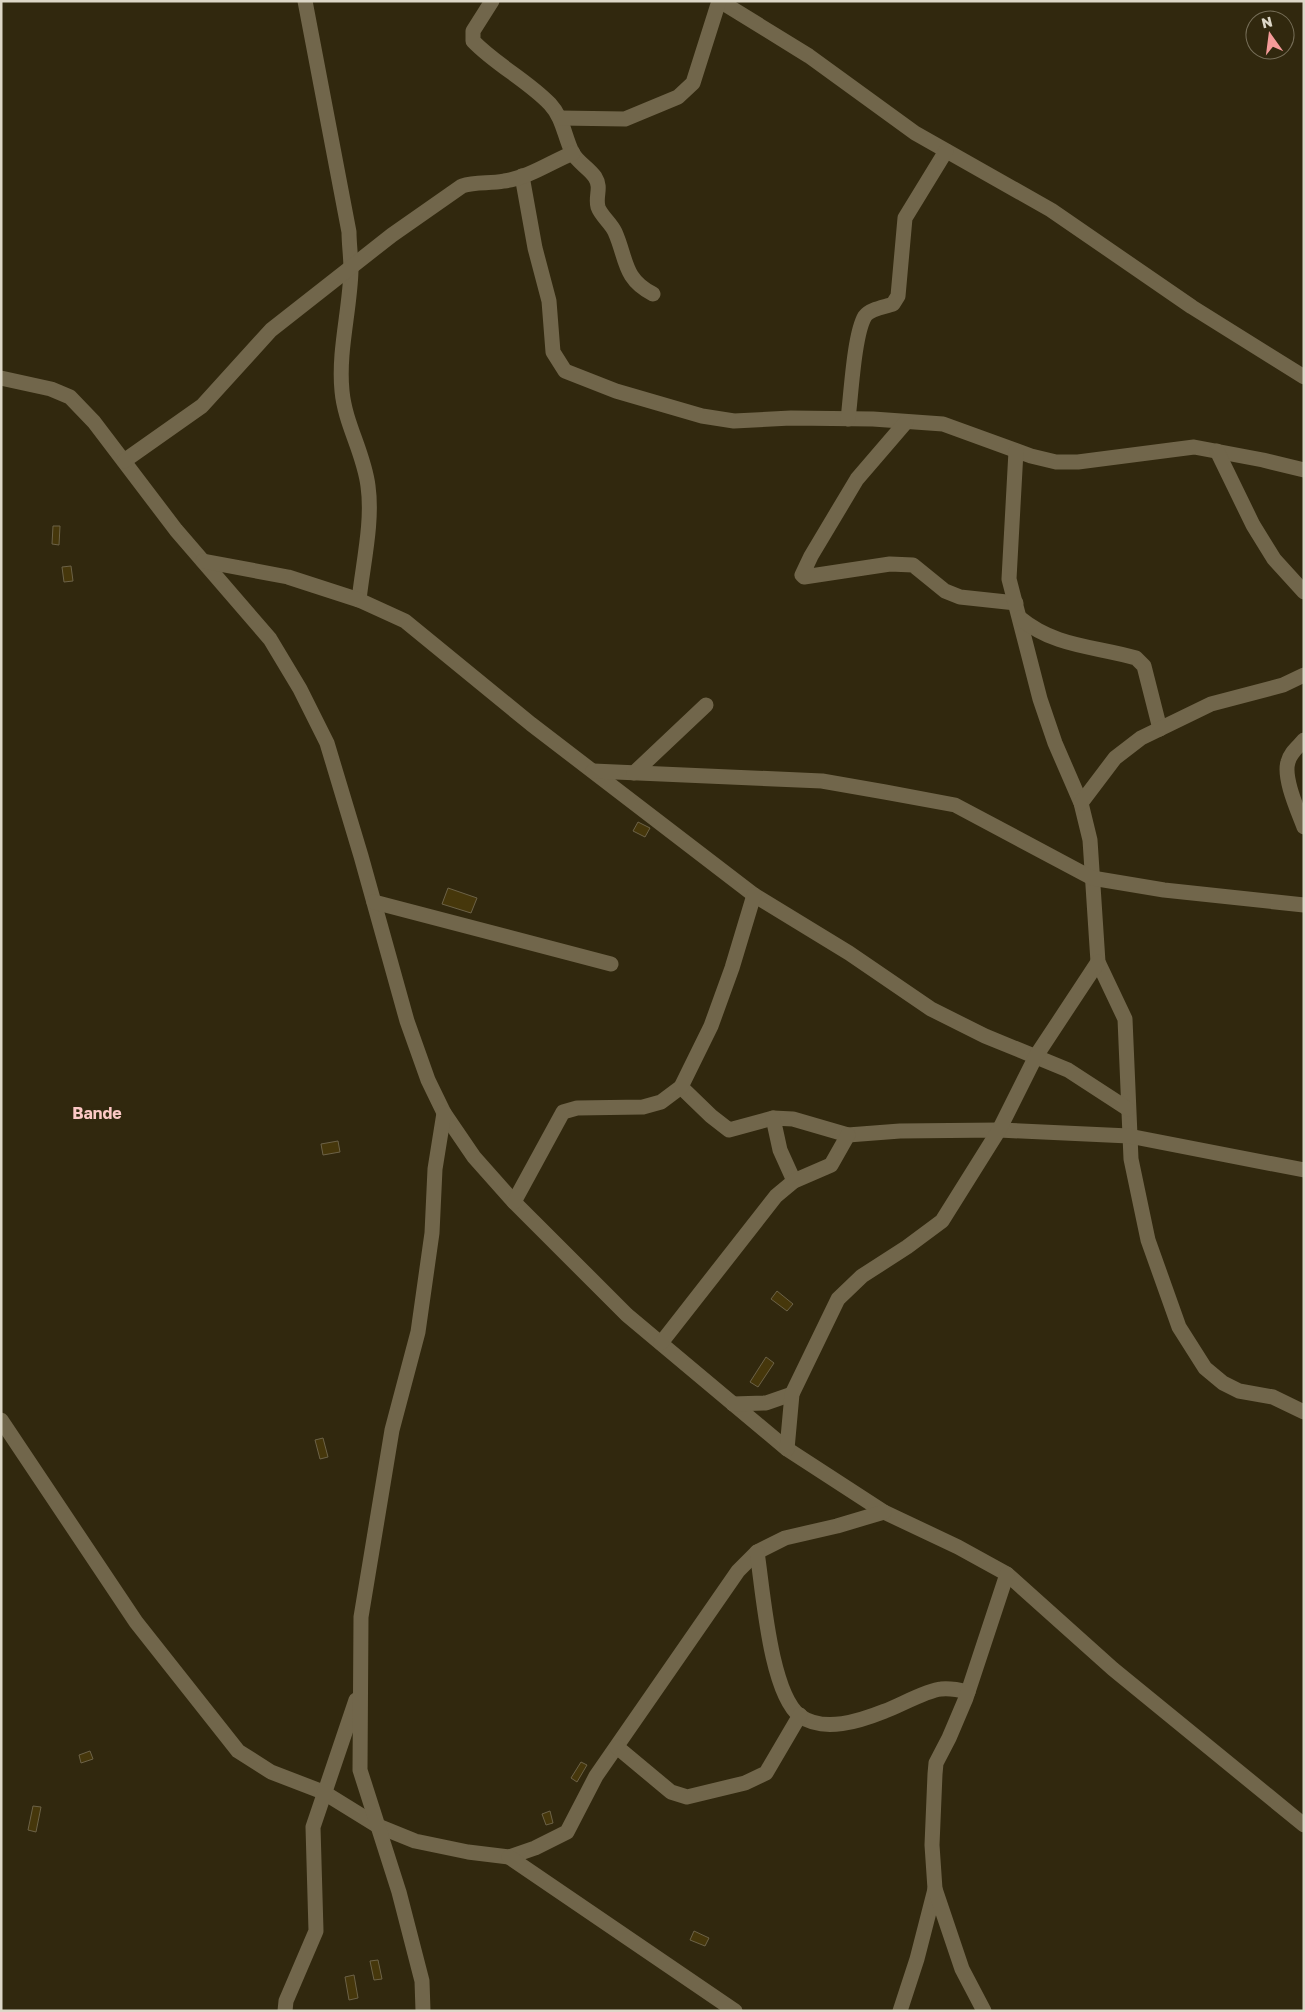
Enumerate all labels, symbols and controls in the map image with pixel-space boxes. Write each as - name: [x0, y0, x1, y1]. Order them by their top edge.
- north arrow: [1245, 10, 1295, 60]
- text: N: [1260, 12, 1274, 31]
- district label: Bande: [72, 1103, 122, 1123]

